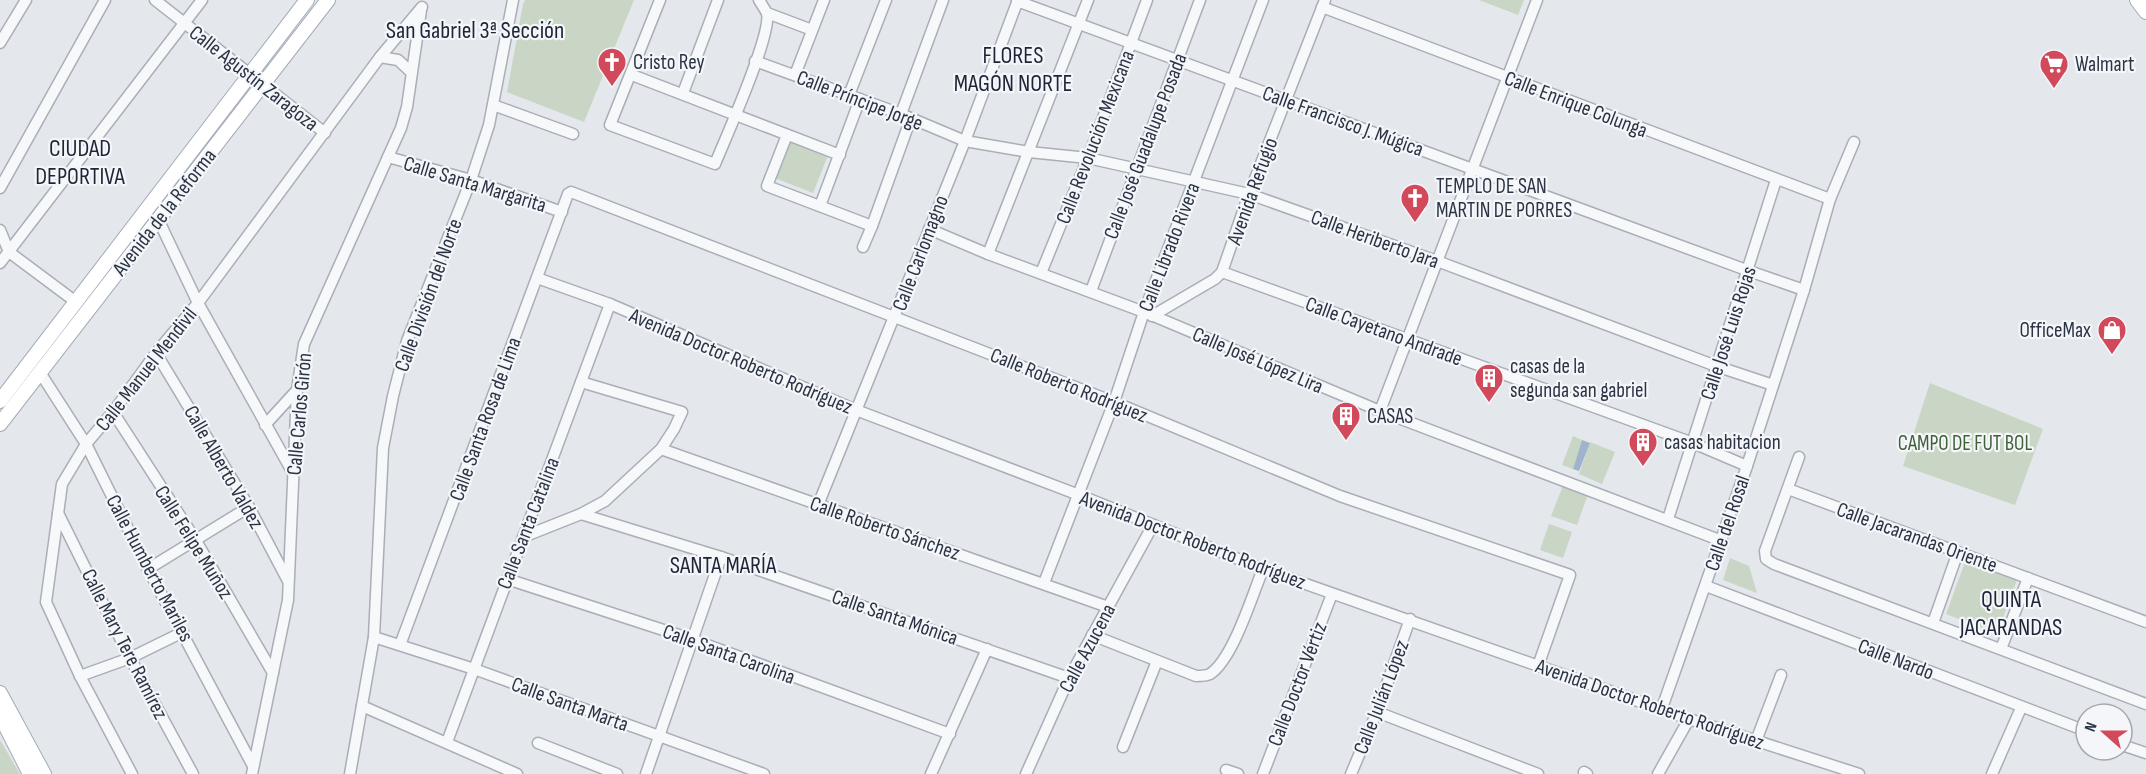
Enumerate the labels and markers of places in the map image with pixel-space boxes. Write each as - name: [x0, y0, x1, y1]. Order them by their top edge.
- church icon: Cristo Rey: [596, 46, 628, 88]
- supermarket icon: Walmart: [2038, 48, 2070, 90]
- place label: Cristo Rey: [633, 50, 705, 75]
- place label: Walmart: [2075, 52, 2134, 77]
- place label: TEMPLO DE SAN MARTIN DE PORRES: [1436, 174, 1572, 223]
- church icon: TEMPLO DE SAN MARTIN DE PORRES: [1399, 182, 1431, 224]
- shop icon: OfficeMax: [2096, 314, 2128, 356]
- place label: OfficeMax: [2020, 318, 2091, 343]
- place label: casas de la segunda san gabriel: [1510, 354, 1647, 403]
- building icon: casas de la segunda san gabriel: [1473, 362, 1505, 404]
- building icon: CASAS: [1330, 400, 1362, 442]
- place label: CASAS: [1367, 404, 1413, 429]
- building icon: casas habitacion: [1627, 426, 1659, 468]
- place label: casas habitacion: [1664, 430, 1781, 455]

